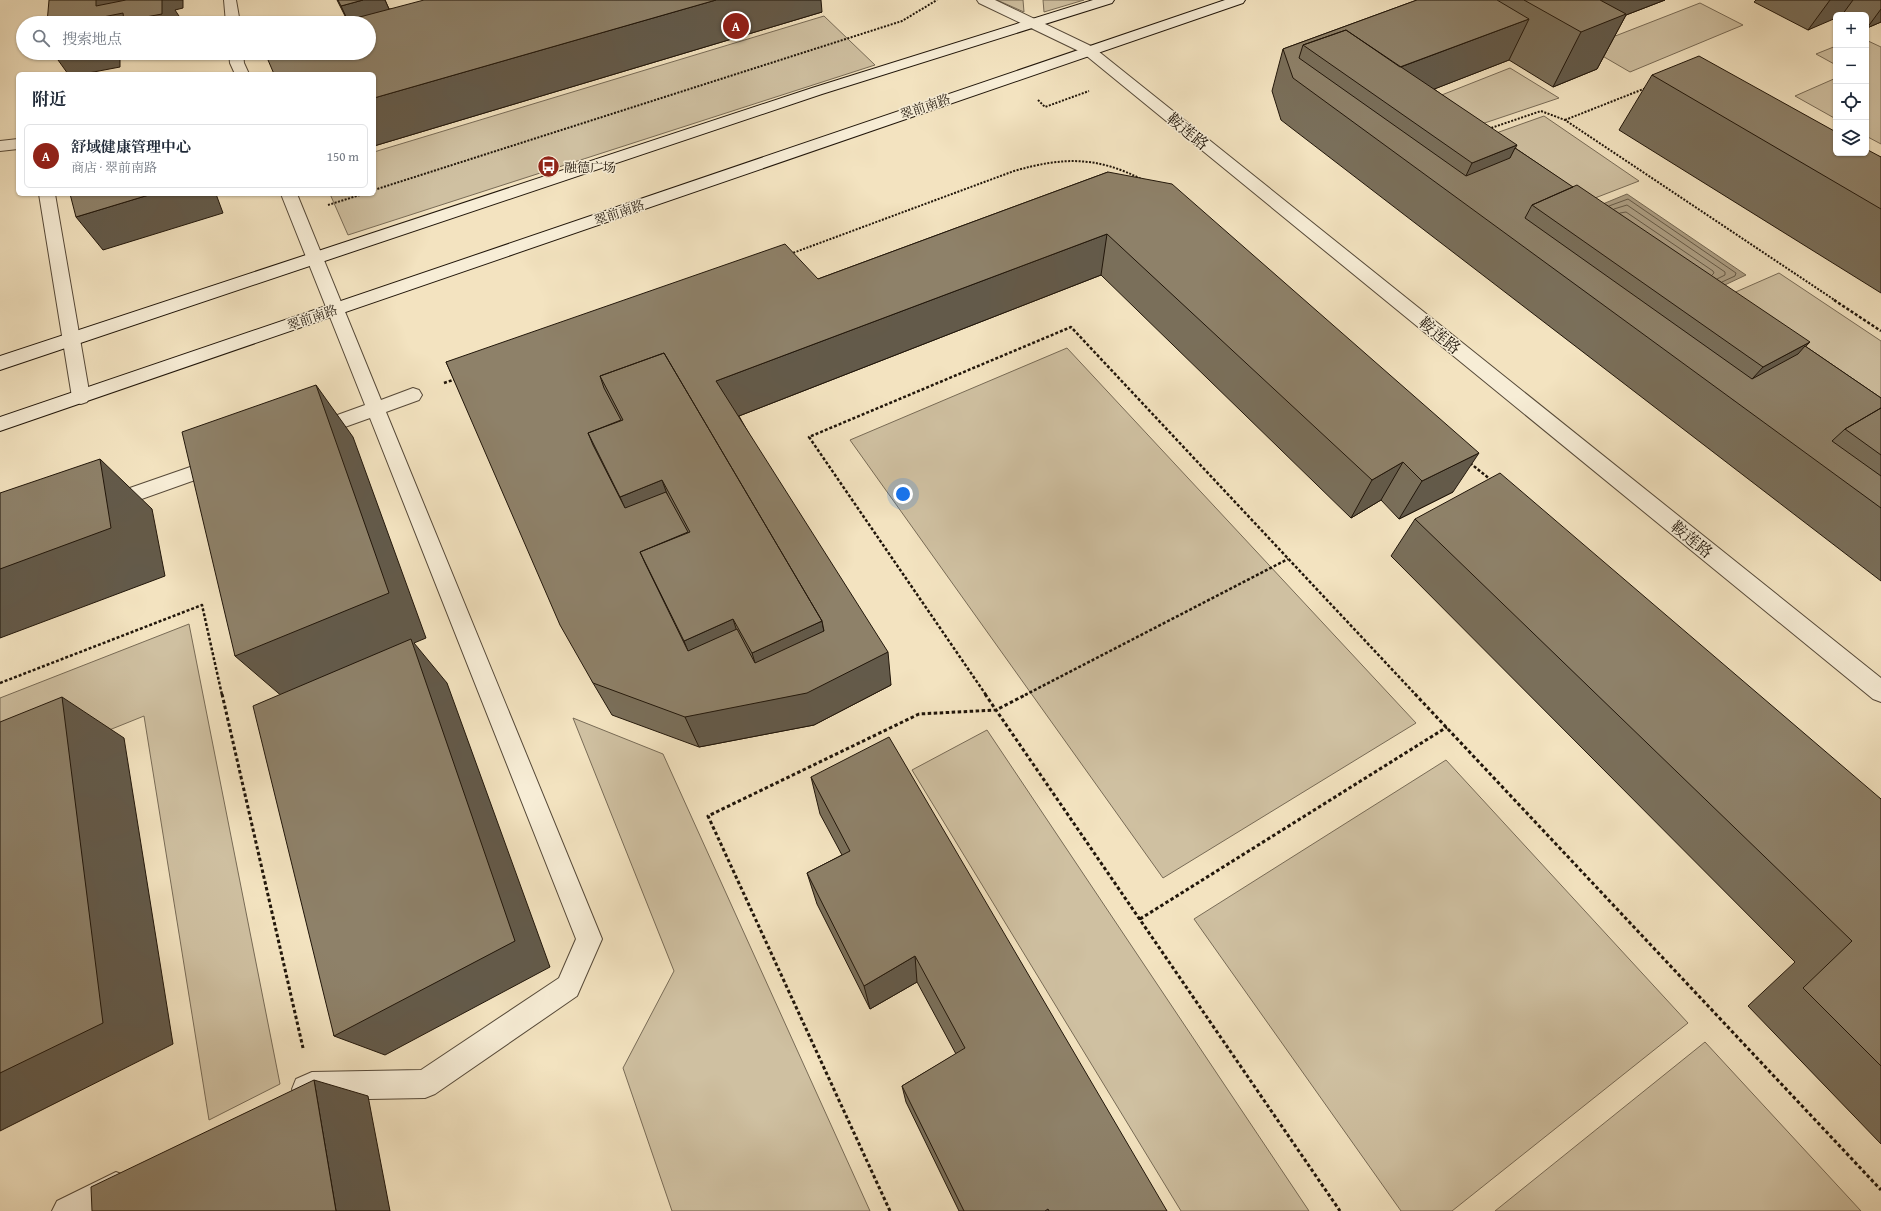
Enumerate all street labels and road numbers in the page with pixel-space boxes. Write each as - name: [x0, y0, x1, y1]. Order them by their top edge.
- street label: 翠前南路: [897, 89, 953, 124]
- street label: 鞍莲路: [1162, 107, 1214, 155]
- street label: 翠前南路: [591, 195, 647, 230]
- street label: 翠前南路: [284, 300, 340, 335]
- street label: 鞍莲路: [1414, 311, 1466, 359]
- street label: 鞍莲路: [1666, 515, 1718, 563]

